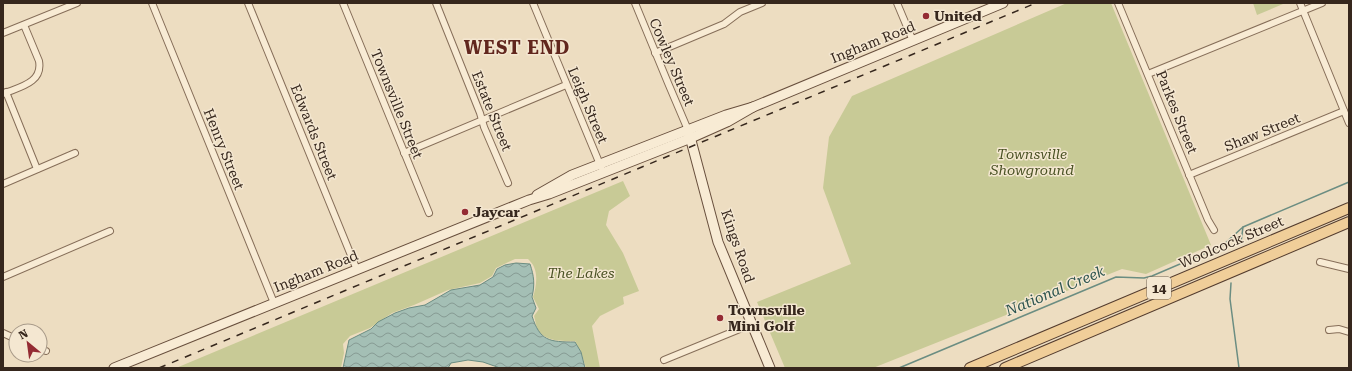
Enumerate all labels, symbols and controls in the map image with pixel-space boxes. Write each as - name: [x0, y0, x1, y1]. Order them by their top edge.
- place label: United: [934, 8, 982, 24]
- marker: United: [921, 11, 931, 21]
- street label: Cowley Street: [646, 16, 698, 108]
- street label: Ingham Road: [828, 18, 918, 66]
- district label: WEST END: [464, 37, 570, 58]
- street label: Townsville Street: [368, 47, 426, 161]
- street label: Leigh Street: [565, 64, 611, 146]
- street label: Parkes Street: [1153, 68, 1201, 156]
- street label: Estate Street: [469, 69, 515, 153]
- street label: Edwards Street: [287, 82, 341, 182]
- street label: Henry Street: [200, 106, 248, 192]
- street label: Shaw Street: [1222, 110, 1302, 154]
- park label: Townsville Showground: [989, 146, 1074, 178]
- place label: Jaycar: [473, 204, 521, 220]
- marker: Jaycar: [460, 207, 470, 217]
- street label: Kings Road: [718, 207, 758, 285]
- street label: Woolcock Street: [1176, 213, 1286, 271]
- street label: Ingham Road: [271, 247, 361, 295]
- water label: National Creek: [1002, 262, 1108, 320]
- park label: The Lakes: [547, 265, 615, 281]
- road number: 14: [1147, 277, 1171, 299]
- place label: Townsville Mini Golf: [728, 302, 805, 334]
- marker: Townsville Mini Golf: [715, 313, 725, 323]
- north arrow: [8, 323, 48, 363]
- text: N: [17, 327, 31, 342]

